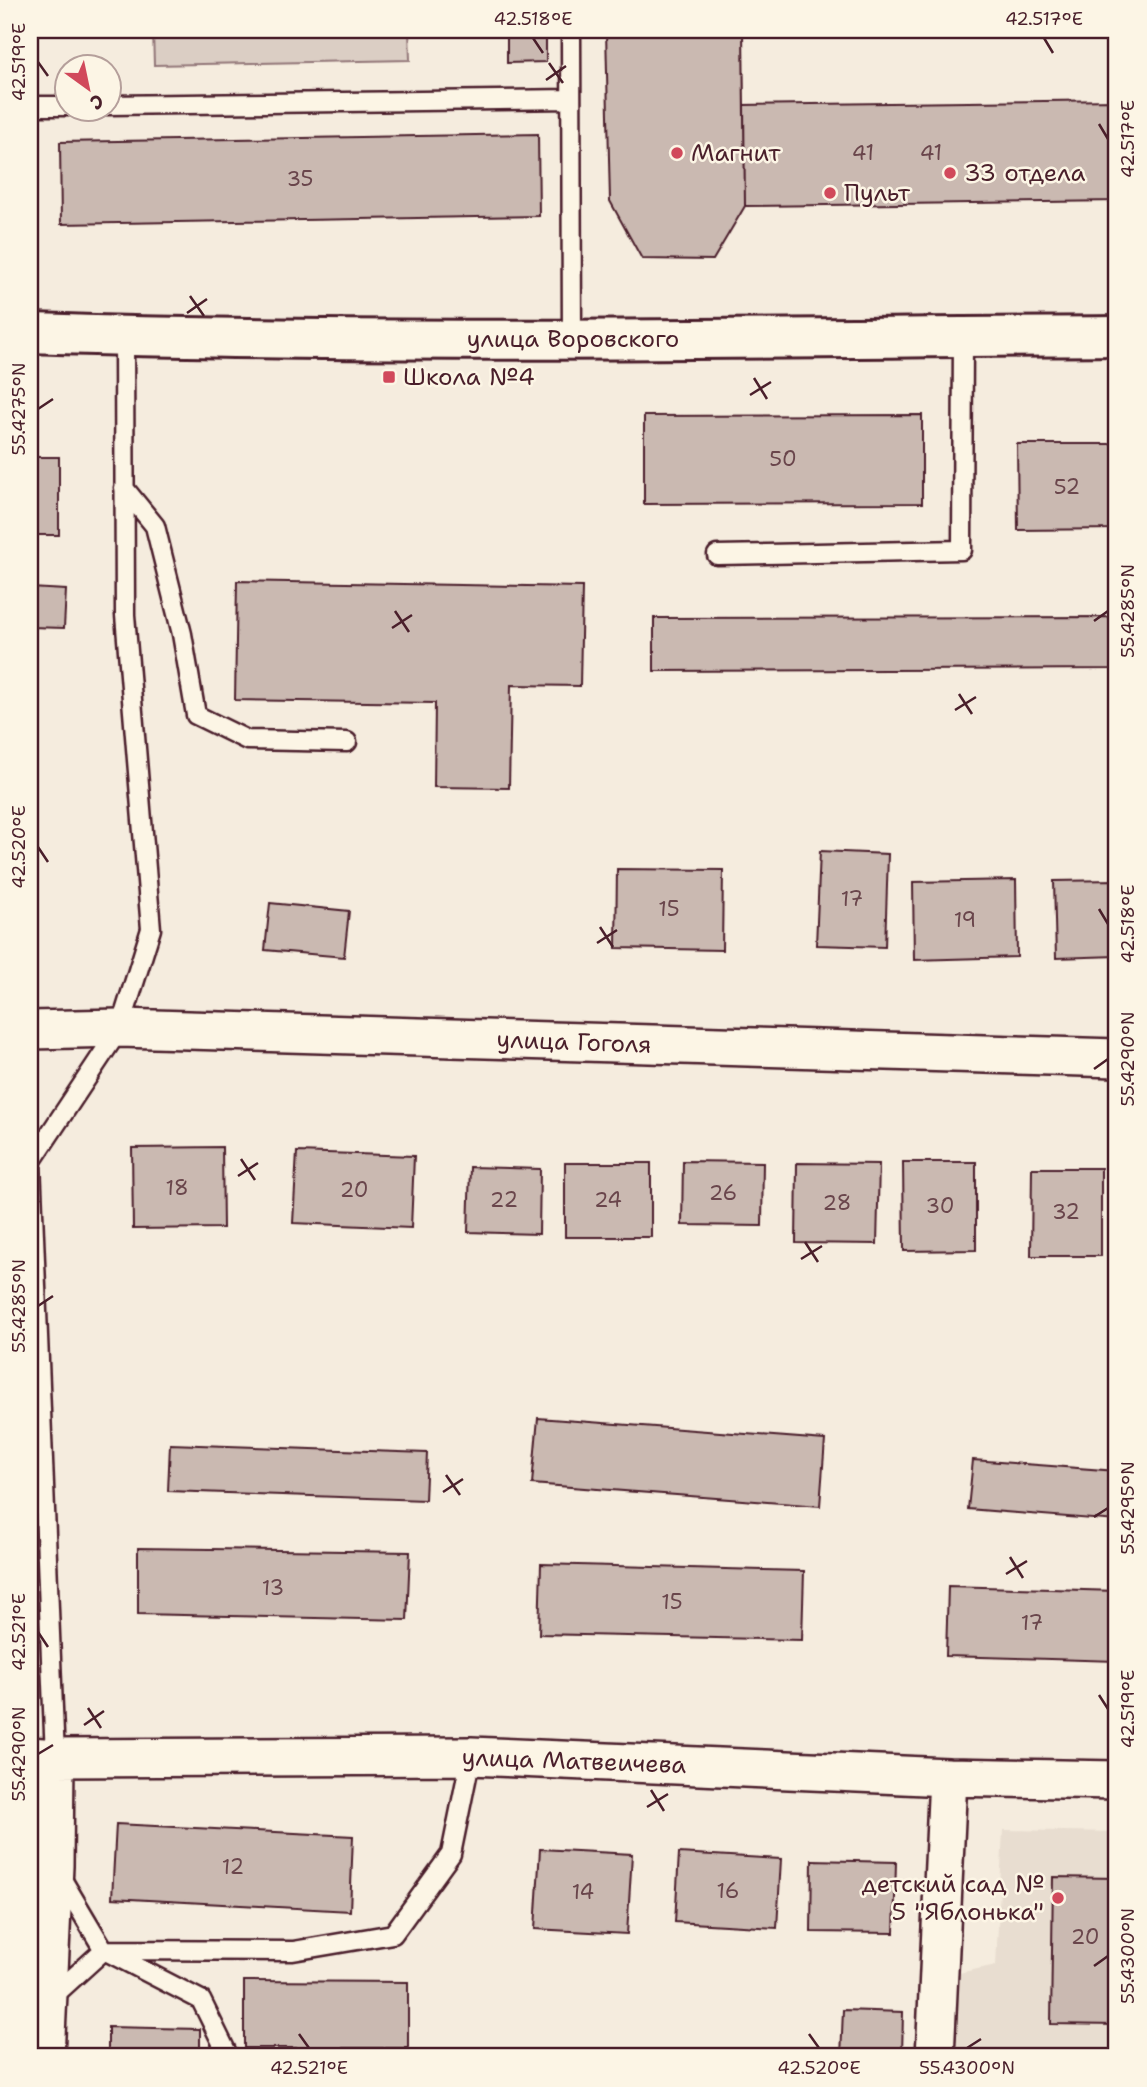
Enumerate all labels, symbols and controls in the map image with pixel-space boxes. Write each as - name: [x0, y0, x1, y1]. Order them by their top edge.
- text: 42.518°E: [494, 7, 572, 31]
- text: 42.517°E: [1005, 7, 1083, 31]
- text: 42.519°E: [7, 23, 31, 101]
- north arrow: [52, 52, 122, 122]
- text: С: [85, 88, 109, 115]
- text: 42.517°E: [1116, 100, 1140, 178]
- place label: Магнит: [691, 137, 781, 169]
- house number: 41: [852, 139, 874, 167]
- house number: 41: [920, 139, 942, 167]
- marker: Магнит: [669, 145, 685, 161]
- place label: 33 отдела: [964, 157, 1085, 189]
- house number: 35: [287, 165, 313, 193]
- marker: 33 отдела: [942, 165, 958, 181]
- place label: Пульт: [844, 177, 911, 209]
- marker: Пульт: [822, 185, 838, 201]
- street label: улица Воровского: [467, 323, 679, 355]
- place label: Школа №4: [403, 361, 535, 393]
- text: 55.4275°N: [7, 363, 31, 455]
- marker: Школа №4: [381, 369, 397, 385]
- house number: 50: [769, 445, 797, 473]
- house number: 52: [1054, 473, 1080, 501]
- text: 55.4285°N: [1116, 564, 1140, 658]
- text: 42.520°E: [7, 805, 31, 889]
- house number: 17: [841, 885, 863, 913]
- text: 42.518°E: [1116, 885, 1140, 963]
- house number: 15: [658, 895, 680, 923]
- house number: 19: [954, 906, 976, 934]
- text: 55.4290°N: [1116, 1011, 1140, 1107]
- street label: улица Гоголя: [496, 1023, 652, 1061]
- house number: 18: [165, 1174, 189, 1202]
- house number: 20: [340, 1176, 368, 1204]
- house number: 26: [709, 1179, 737, 1207]
- house number: 22: [490, 1186, 518, 1214]
- house number: 24: [594, 1186, 622, 1214]
- house number: 28: [823, 1189, 851, 1217]
- house number: 30: [925, 1192, 955, 1220]
- house number: 32: [1052, 1198, 1080, 1226]
- text: 55.4285°N: [7, 1259, 31, 1353]
- text: 55.4295°N: [1116, 1461, 1140, 1555]
- house number: 13: [262, 1574, 284, 1602]
- house number: 15: [661, 1588, 683, 1616]
- text: 42.521°E: [7, 1593, 31, 1671]
- house number: 17: [1021, 1609, 1043, 1637]
- text: 42.519°E: [1116, 1670, 1140, 1748]
- text: 55.4290°N: [7, 1706, 31, 1802]
- street label: улица Матвеичева: [461, 1741, 687, 1781]
- house number: 12: [222, 1853, 244, 1881]
- place label: детский сад № 5 "Яблонька": [862, 1868, 1044, 1928]
- house number: 16: [717, 1877, 739, 1905]
- house number: 14: [572, 1878, 594, 1906]
- marker: детский сад № 5 "Яблонька": [1050, 1890, 1066, 1906]
- text: 55.4300°N: [1116, 1908, 1140, 2004]
- house number: 20: [1071, 1923, 1099, 1951]
- text: 42.521°E: [270, 2056, 348, 2080]
- text: 42.520°E: [777, 2056, 861, 2080]
- text: 55.4300°N: [919, 2056, 1015, 2080]

